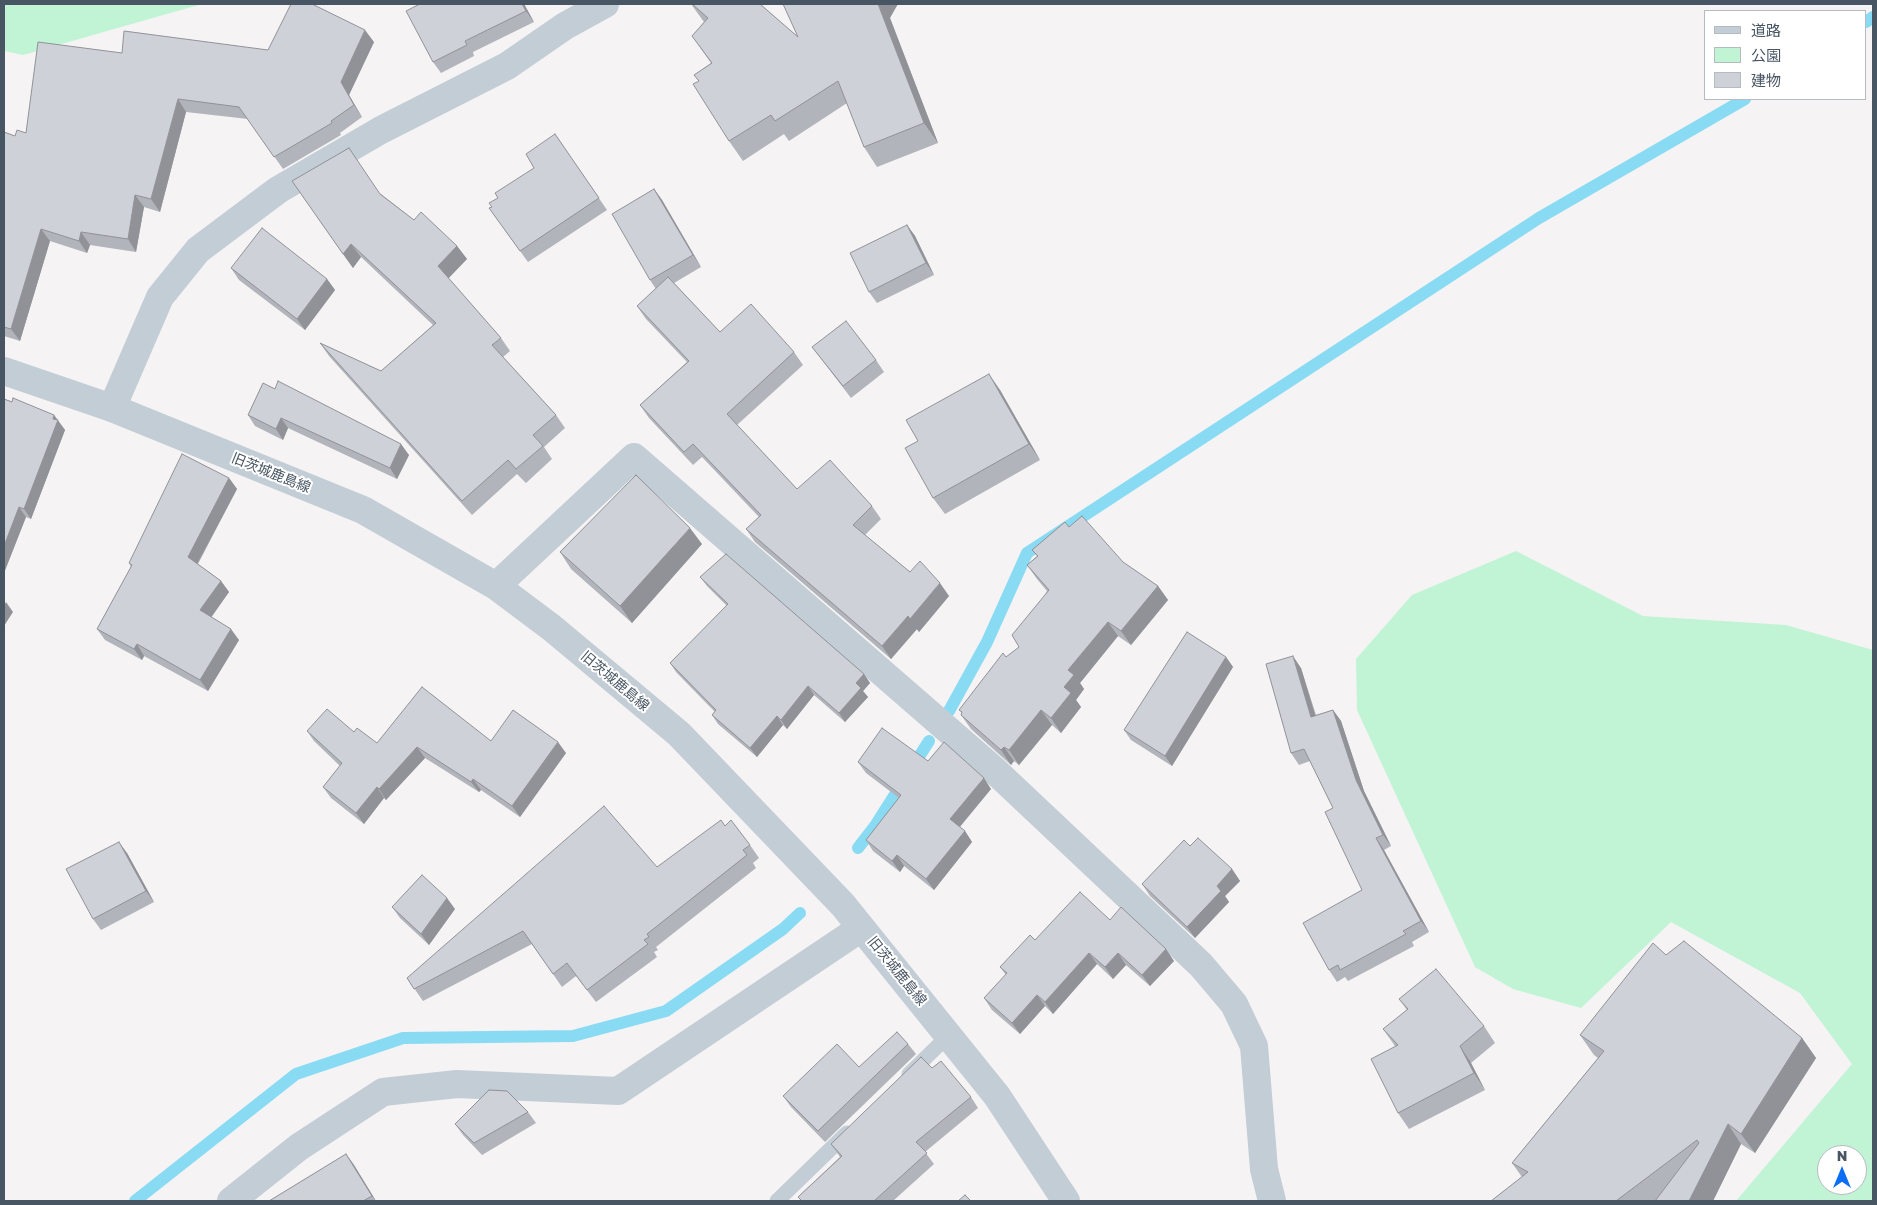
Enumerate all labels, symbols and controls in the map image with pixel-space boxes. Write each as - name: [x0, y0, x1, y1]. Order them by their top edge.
- legend: [1704, 10, 1867, 100]
- text: 道路: [1751, 21, 1781, 39]
- text: 公園: [1751, 46, 1781, 64]
- text: 建物: [1751, 71, 1781, 89]
- street label: 旧茨城鹿島線: [229, 449, 313, 497]
- street label: 旧茨城鹿島線: [577, 648, 653, 714]
- street label: 旧茨城鹿島線: [864, 933, 930, 1009]
- north arrow: [1817, 1145, 1867, 1195]
- text: N: [1837, 1147, 1847, 1164]

